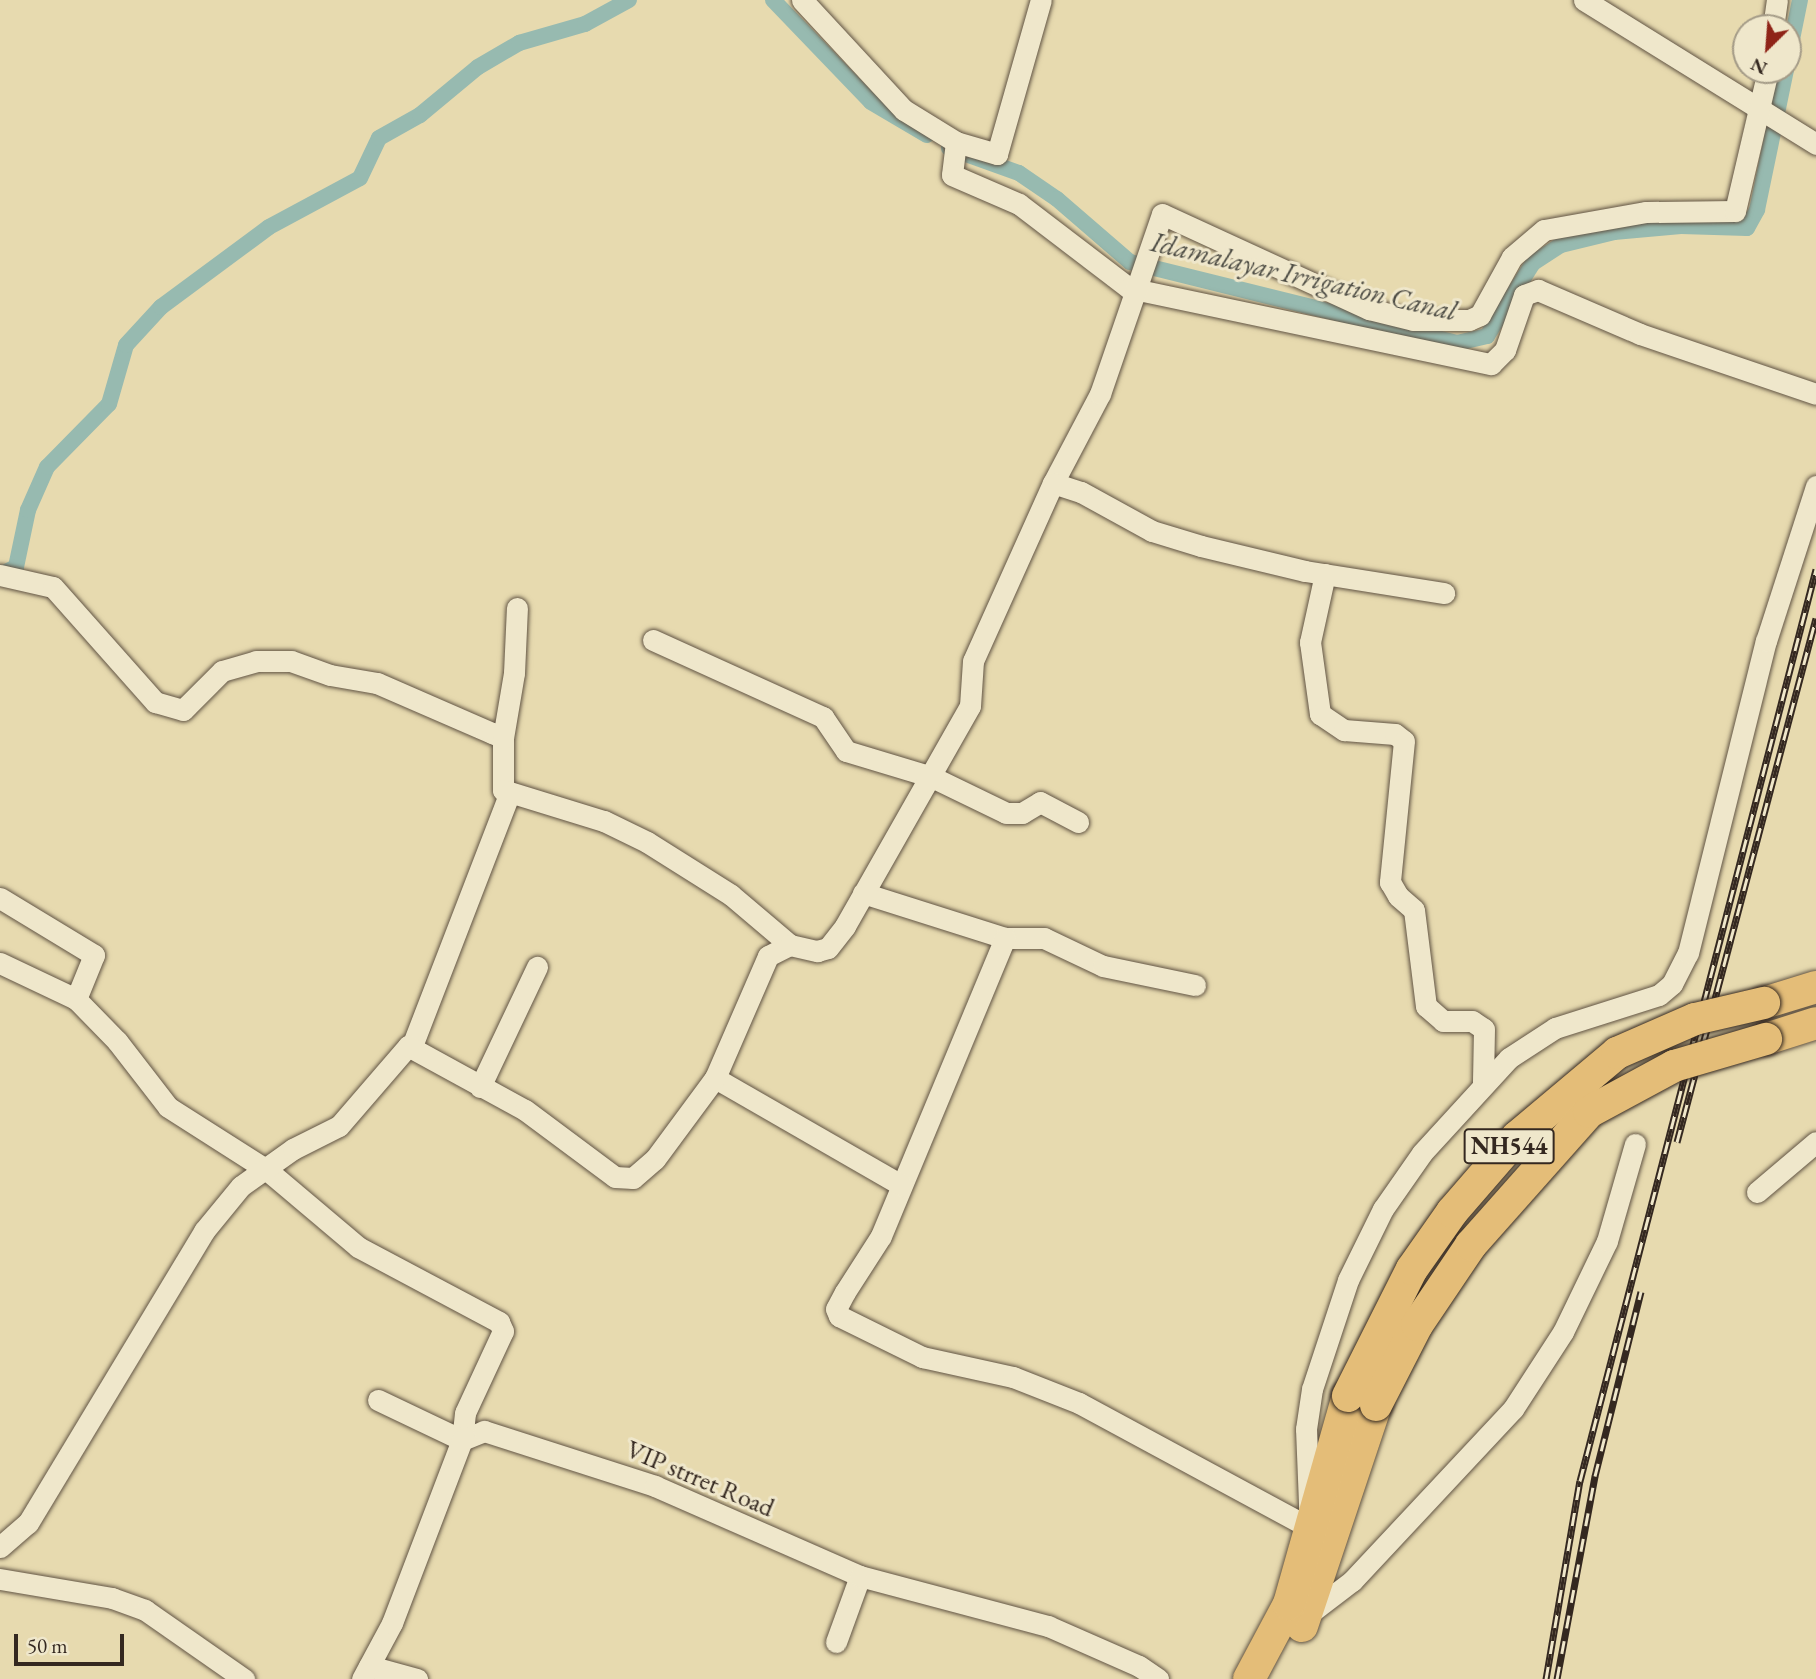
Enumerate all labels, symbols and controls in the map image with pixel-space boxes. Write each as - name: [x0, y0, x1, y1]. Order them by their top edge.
- north arrow: [1732, 14, 1802, 84]
- text: N: [1747, 52, 1771, 81]
- water label: Idamalayar Irrigation Canal: [1148, 224, 1460, 328]
- road number: NH544: [1464, 1126, 1554, 1166]
- street label: VIP strret Road: [621, 1434, 779, 1524]
- scale bar: [18, 1620, 128, 1664]
- text: 50 m: [27, 1632, 68, 1659]

